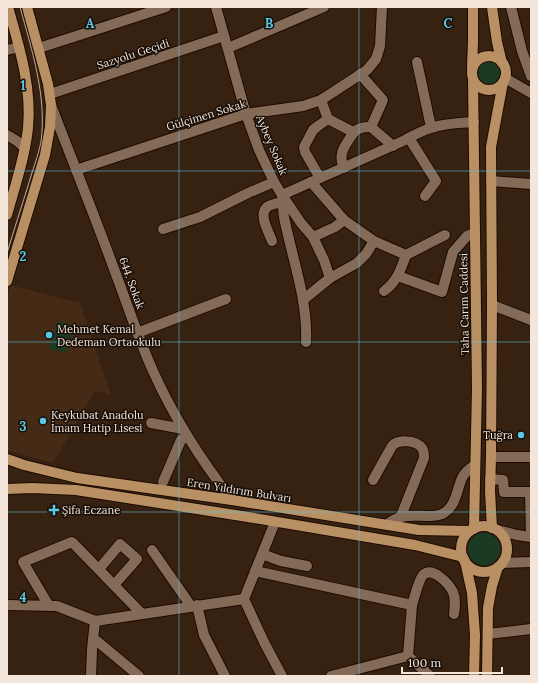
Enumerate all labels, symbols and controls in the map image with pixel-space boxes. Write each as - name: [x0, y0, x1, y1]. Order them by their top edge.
- text: A: [86, 15, 95, 32]
- text: B: [265, 15, 274, 32]
- text: C: [444, 15, 453, 32]
- street label: Sazyolu Geçidi: [95, 36, 171, 72]
- text: 1: [20, 77, 26, 94]
- street label: Gülçimen Sokak: [165, 96, 248, 134]
- street label: Aybey Sokak: [253, 112, 291, 177]
- text: 2: [20, 248, 27, 265]
- street label: Taha Carım Caddesi: [456, 253, 472, 355]
- street label: 644. Sokak: [116, 255, 148, 311]
- place label: Mehmet Kemal Dedeman Ortaokulu: [57, 322, 161, 349]
- marker: Mehmet Kemal Dedeman Ortaokulu: [44, 330, 54, 340]
- place label: Keykubat Anadolu İmam Hatip Lisesi: [51, 408, 144, 435]
- marker: Keykubat Anadolu İmam Hatip Lisesi: [38, 416, 48, 426]
- text: 3: [19, 418, 27, 435]
- place label: Tuğra: [483, 428, 513, 442]
- marker: Tuğra: [516, 430, 526, 440]
- street label: Eren Yıldırım Bulvarı: [186, 475, 292, 505]
- place label: Şifa Eczane: [62, 503, 120, 517]
- marker: Şifa Eczane: [49, 505, 59, 515]
- text: 4: [19, 589, 27, 606]
- scale bar: [402, 649, 502, 675]
- text: 100 m: [408, 655, 441, 670]

